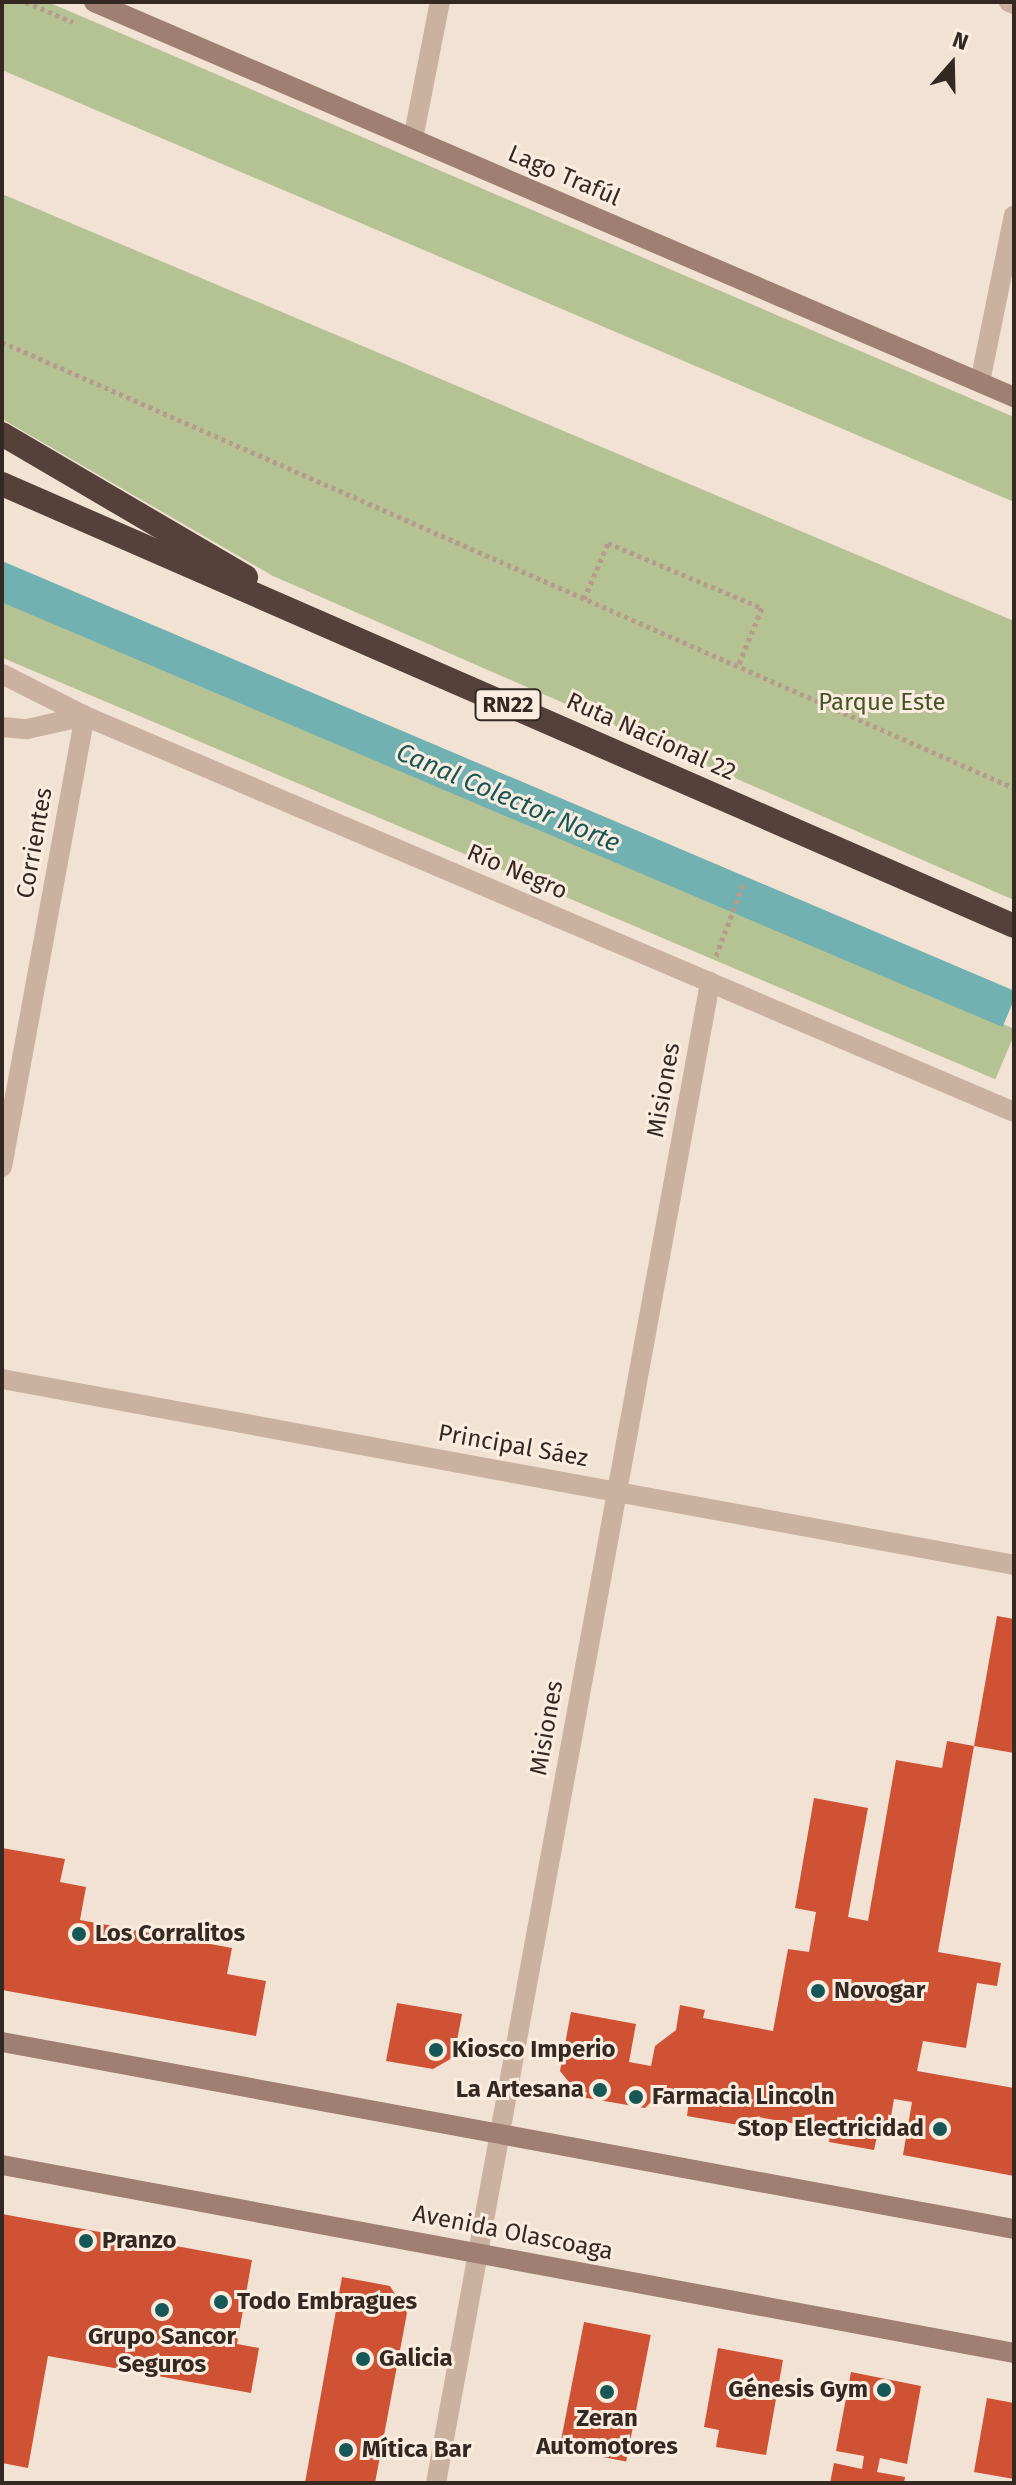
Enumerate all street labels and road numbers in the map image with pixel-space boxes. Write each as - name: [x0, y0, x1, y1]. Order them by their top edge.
- street label: Lago Trafúl: [504, 139, 624, 213]
- road number: RN22: [474, 687, 542, 723]
- street label: Ruta Nacional 22: [562, 687, 740, 787]
- street label: Corrientes: [11, 785, 59, 901]
- street label: Río Negro: [463, 838, 571, 906]
- street label: Misiones: [642, 1040, 686, 1140]
- street label: Principal Sáez: [436, 1419, 590, 1473]
- street label: Misiones: [525, 1678, 569, 1778]
- street label: Avenida Olascoaga: [410, 2199, 616, 2267]

